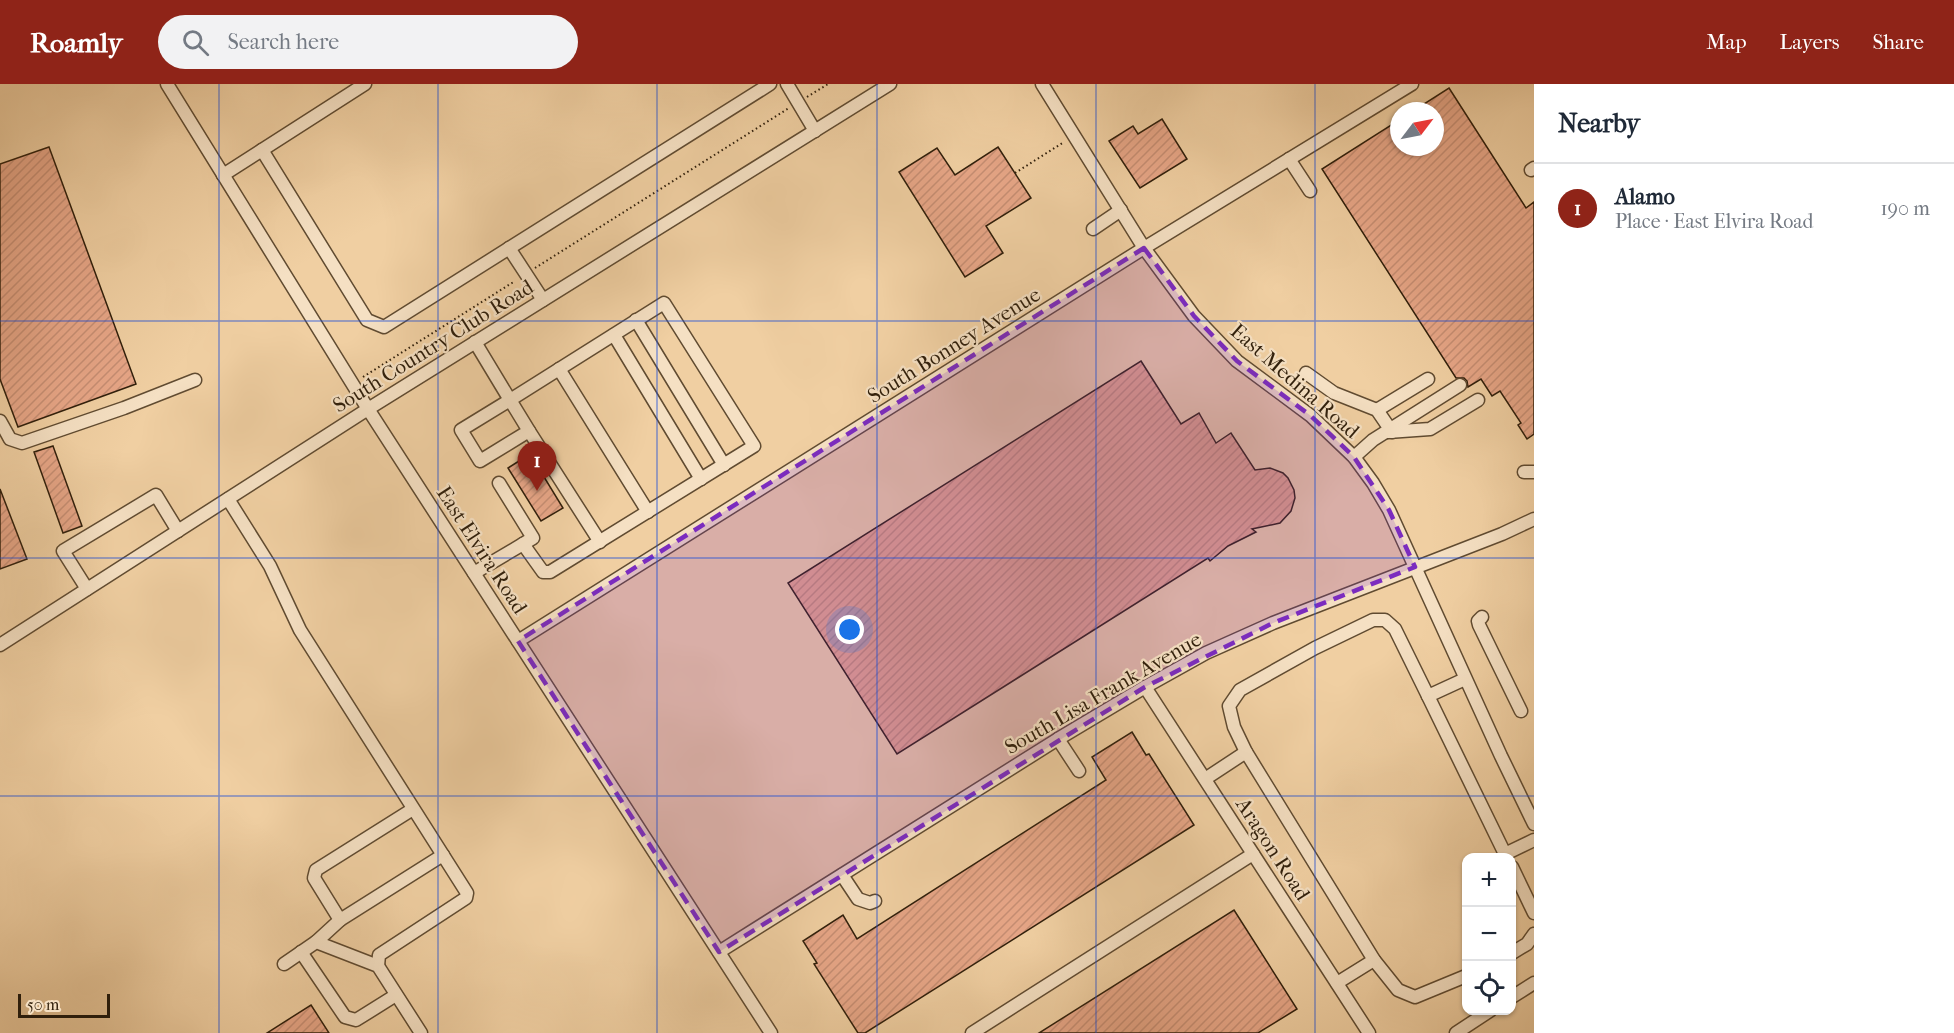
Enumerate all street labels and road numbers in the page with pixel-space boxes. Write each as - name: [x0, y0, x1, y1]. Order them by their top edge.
- street label: South Country Club Road: [329, 274, 538, 417]
- street label: South Bonney Avenue: [863, 282, 1045, 408]
- street label: East Medina Road: [1226, 319, 1365, 444]
- street label: East Elvira Road: [432, 482, 532, 619]
- street label: South Lisa Frank Avenue: [1000, 627, 1206, 759]
- street label: Aragon Road: [1230, 792, 1315, 905]

